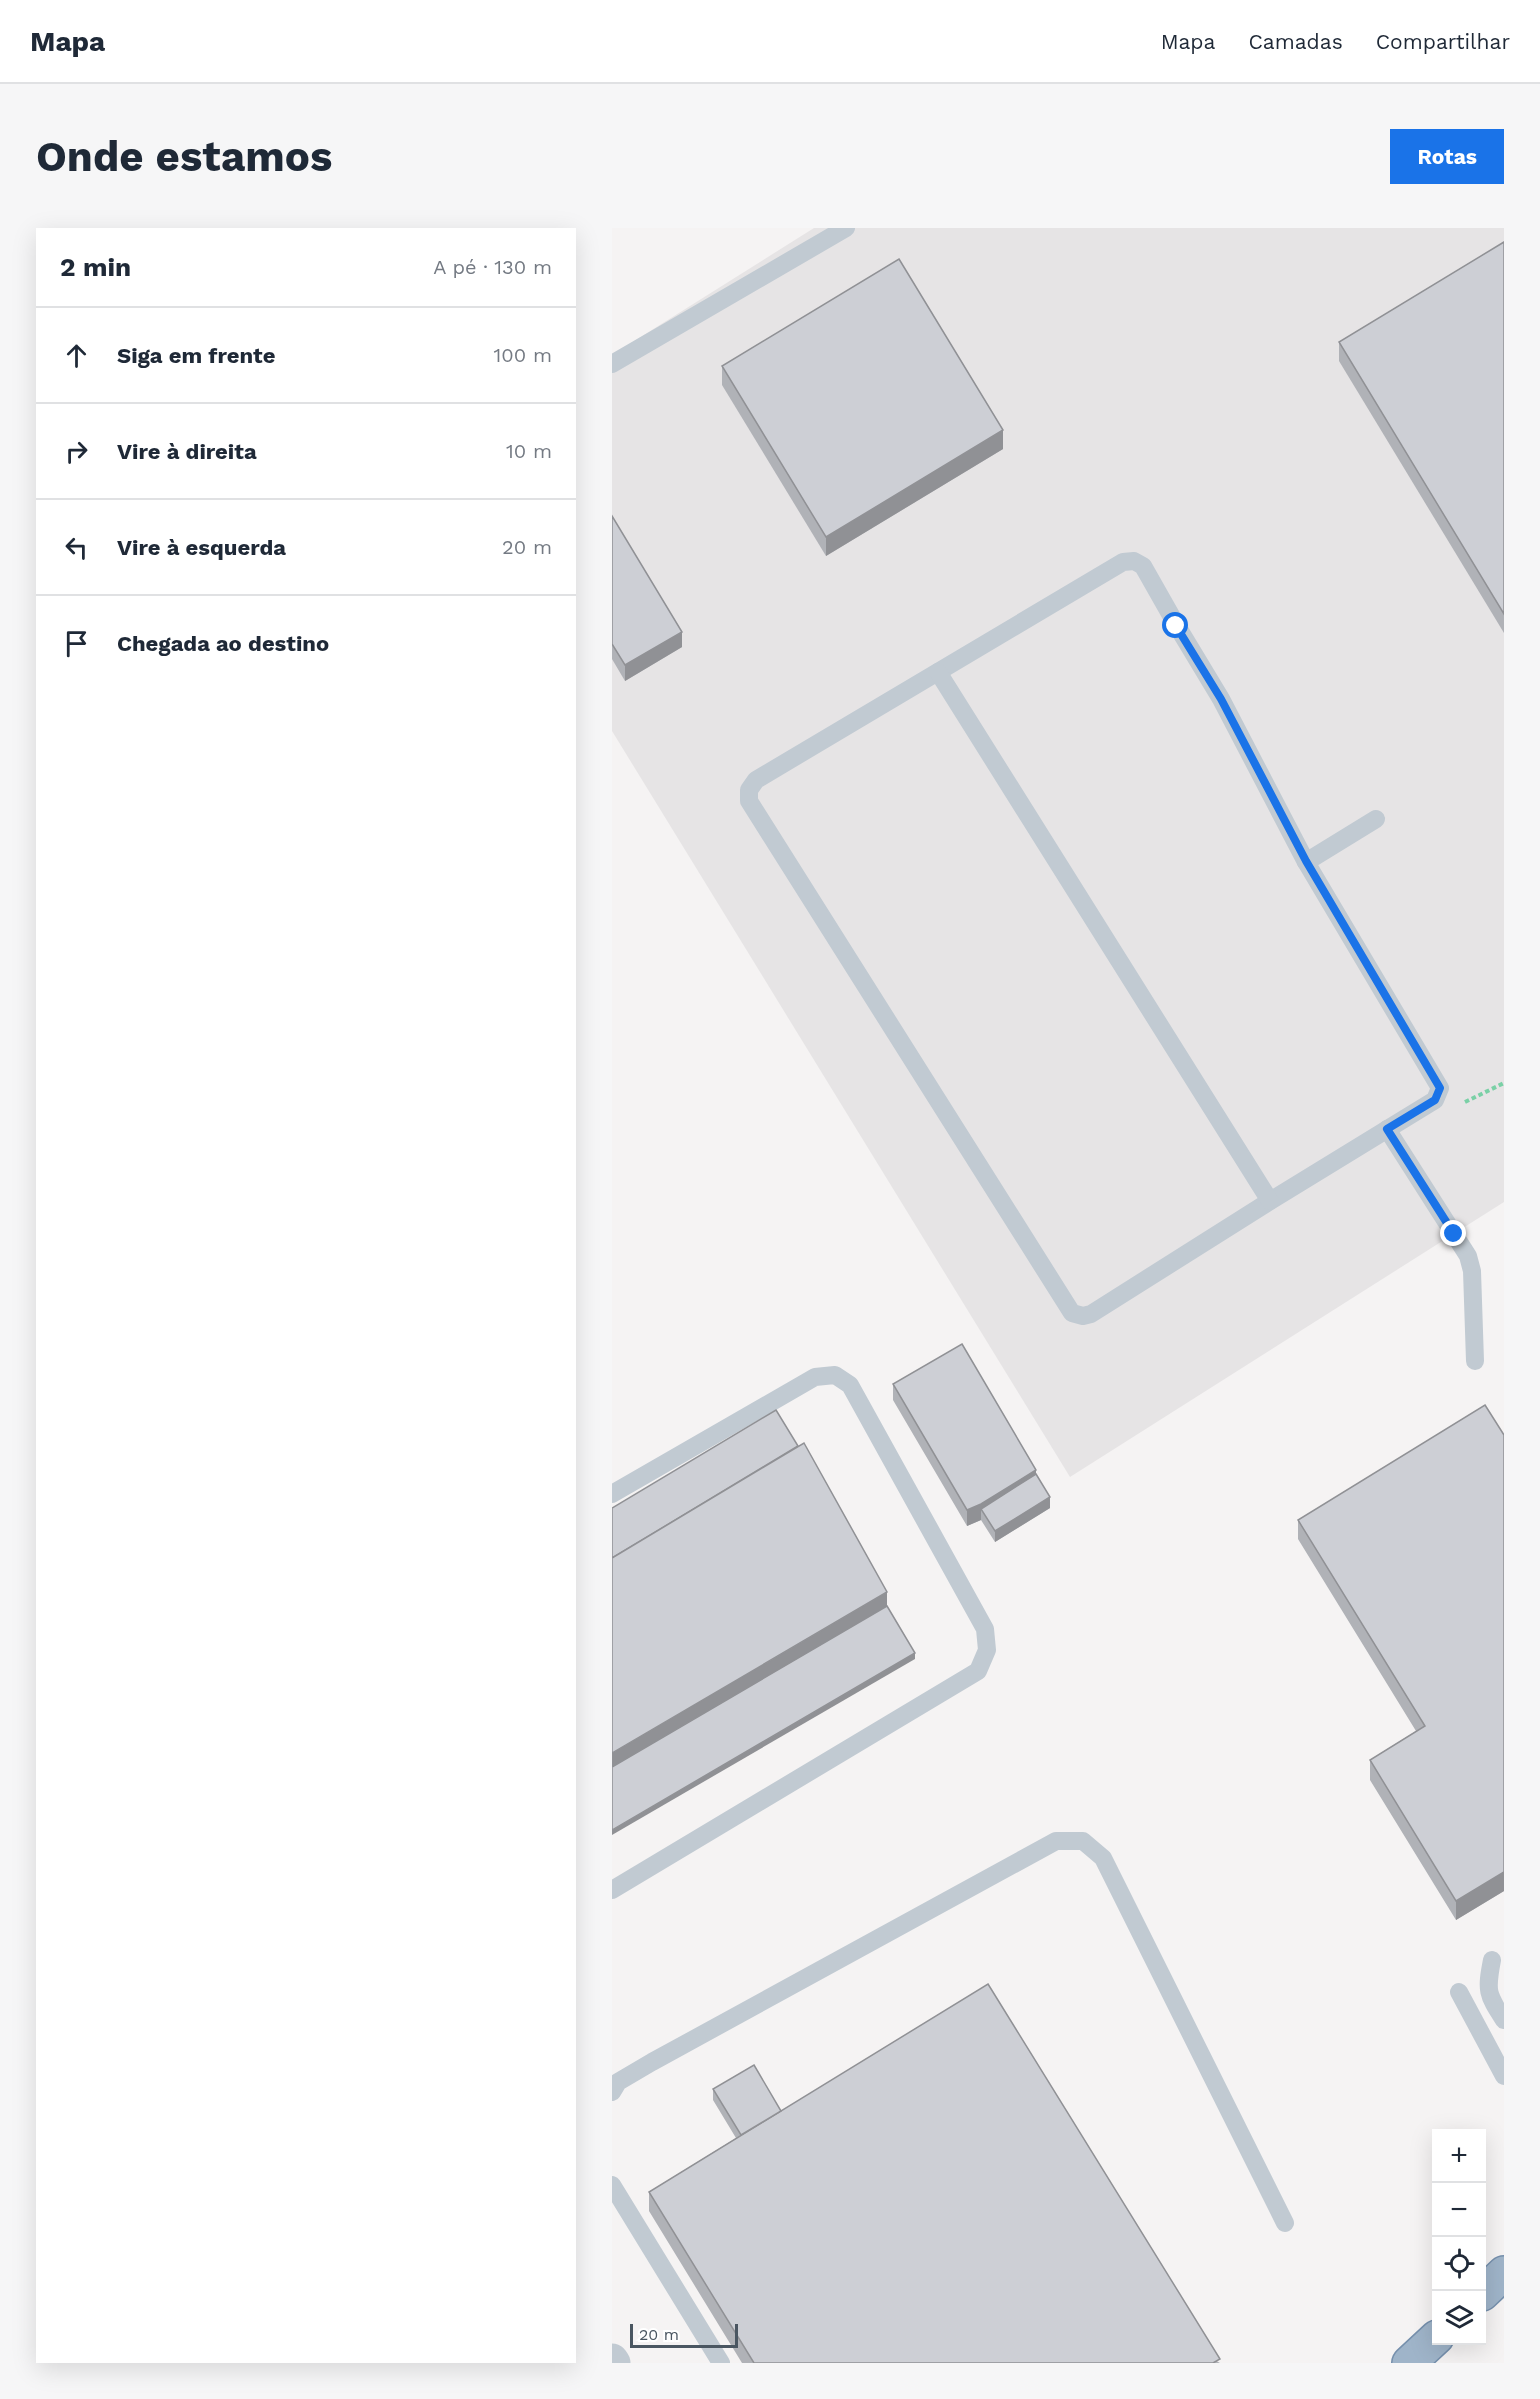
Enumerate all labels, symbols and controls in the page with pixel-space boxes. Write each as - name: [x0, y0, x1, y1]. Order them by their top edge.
- text: Mapa: [30, 25, 105, 58]
- text: Mapa: [1161, 29, 1215, 54]
- text: Camadas: [1248, 29, 1343, 54]
- text: Compartilhar: [1376, 29, 1510, 54]
- button: Rotas: [1390, 129, 1504, 184]
- text: Onde estamos: [36, 132, 332, 181]
- text: 2 min: [60, 252, 131, 282]
- text: A pé · 130 m: [433, 255, 552, 279]
- icon: ahead: [60, 339, 93, 372]
- text: Siga em frente: [117, 343, 275, 368]
- text: 100 m: [493, 343, 552, 367]
- icon: right: [60, 435, 93, 468]
- text: Vire à direita: [117, 439, 257, 464]
- text: 10 m: [506, 439, 552, 463]
- icon: left: [60, 531, 93, 564]
- text: Vire à esquerda: [117, 535, 286, 560]
- text: 20 m: [502, 535, 552, 559]
- route start: [1162, 612, 1188, 638]
- icon: arrive: [60, 627, 93, 660]
- text: Chegada ao destino: [117, 631, 329, 656]
- route end: [1440, 1220, 1466, 1246]
- map controls: [1432, 2129, 1486, 2345]
- button: +: [1432, 2129, 1486, 2183]
- button: −: [1432, 2183, 1486, 2237]
- button: locate: [1432, 2237, 1486, 2291]
- button: layers: [1432, 2291, 1486, 2345]
- scale bar: [630, 2321, 738, 2348]
- text: 20 m: [639, 2325, 679, 2344]

